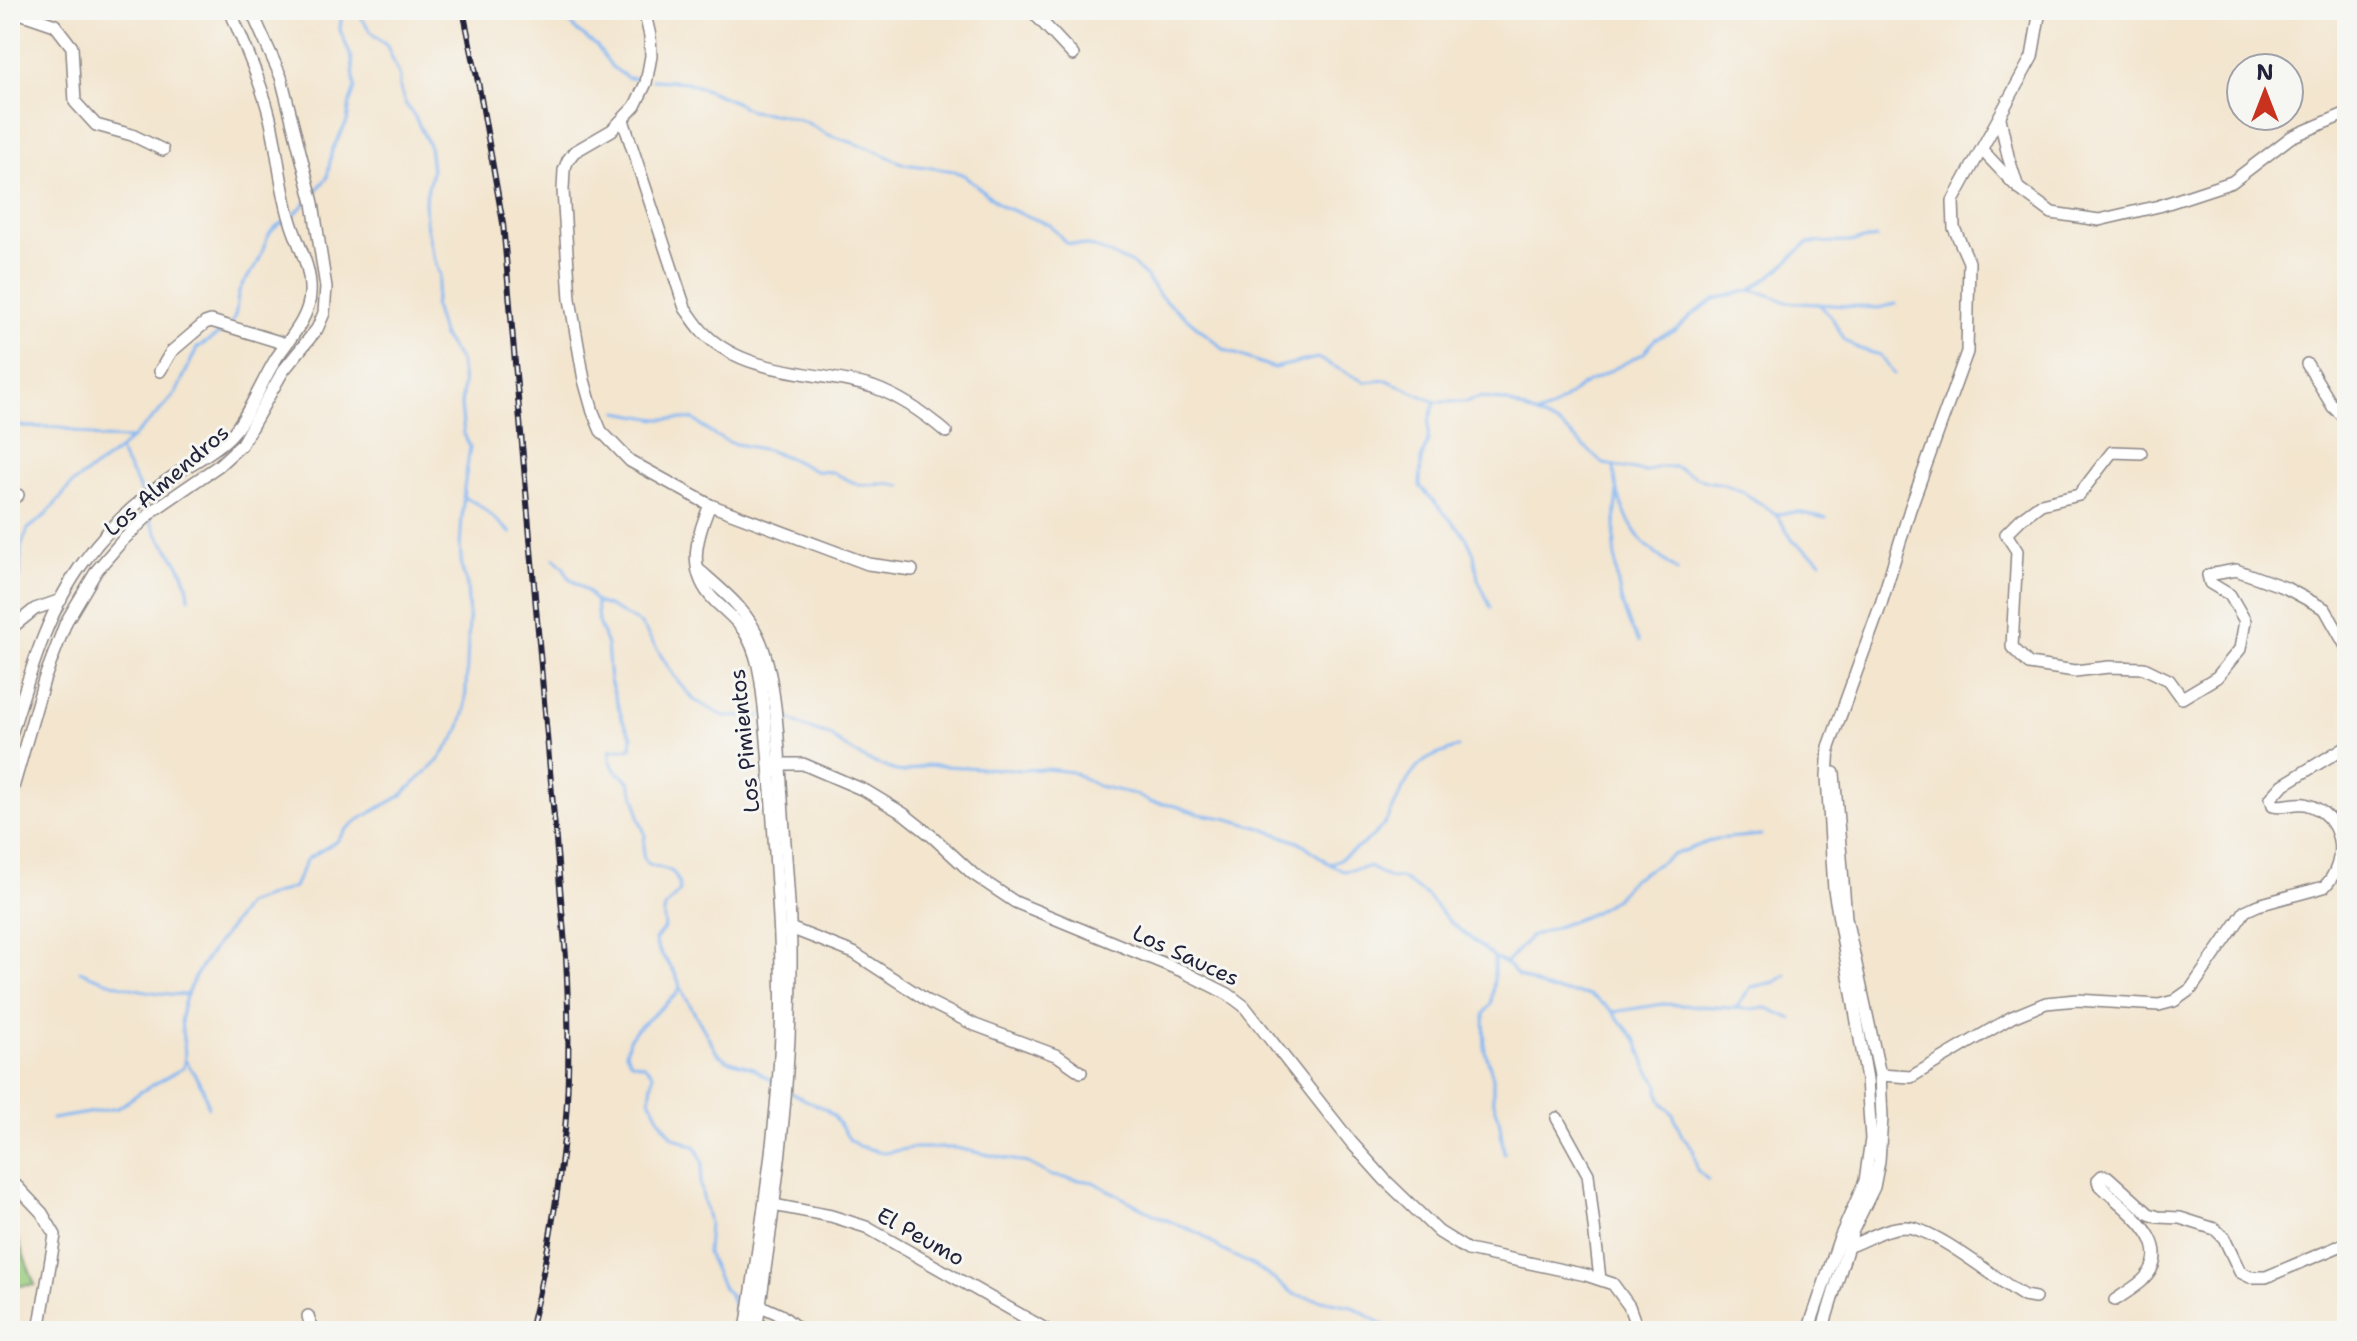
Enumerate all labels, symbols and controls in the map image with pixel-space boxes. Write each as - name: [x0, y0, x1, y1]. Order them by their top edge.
- north arrow: [2225, 52, 2305, 132]
- text: N: [2256, 58, 2274, 87]
- street label: Los Almendros: [98, 418, 235, 543]
- street label: Los Pimientos: [723, 668, 766, 814]
- street label: Los Sauces: [1128, 918, 1244, 993]
- street label: El Peumo: [872, 1200, 970, 1272]

